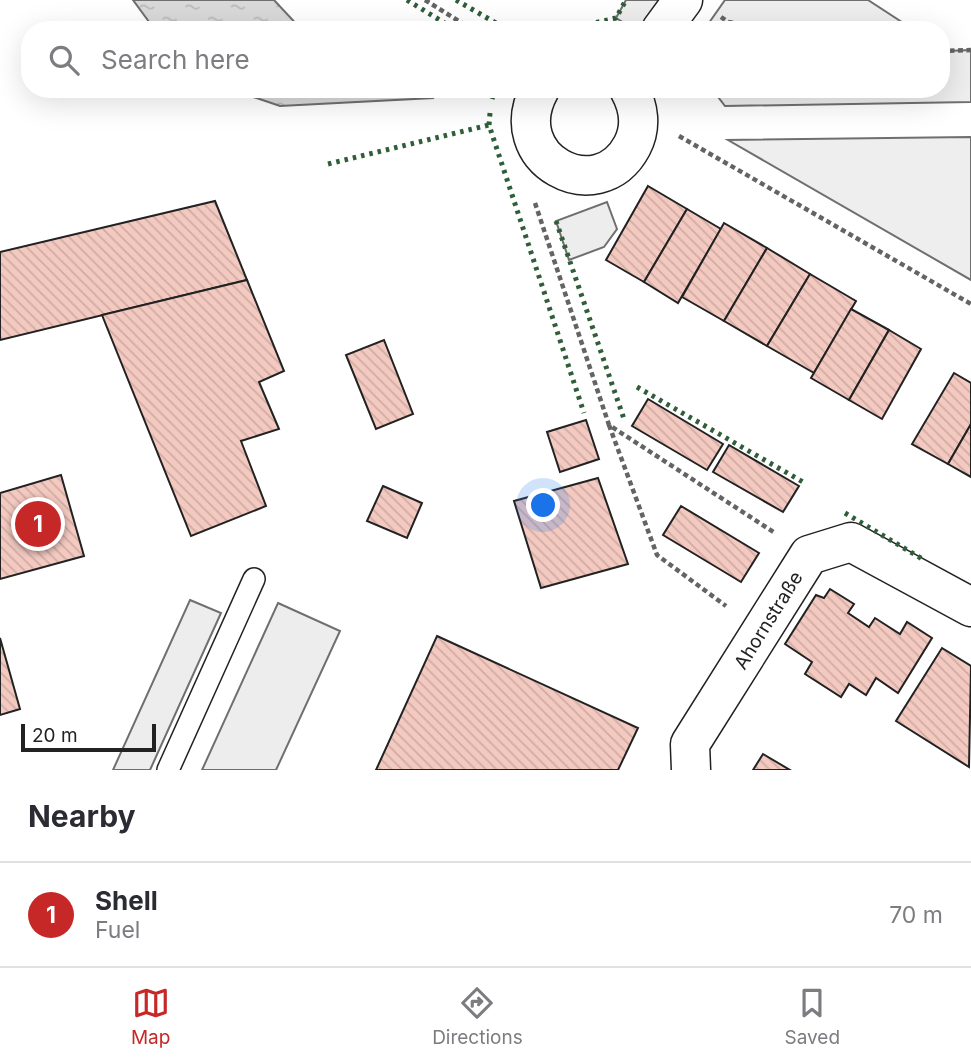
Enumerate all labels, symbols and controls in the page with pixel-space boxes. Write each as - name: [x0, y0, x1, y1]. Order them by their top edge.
- search box: [21, 21, 950, 98]
- icon: search: [45, 41, 83, 79]
- text: Search here: [101, 44, 250, 75]
- your location: [526, 488, 560, 522]
- pin: 1: [15, 498, 61, 550]
- street label: Ahornstraße: [729, 567, 808, 674]
- scale bar: [21, 721, 156, 753]
- text: 20 m: [32, 724, 78, 747]
- text: Nearby: [28, 798, 136, 834]
- text: Shell: [95, 885, 158, 916]
- text: 1: [46, 901, 56, 929]
- text: 70 m: [889, 901, 943, 929]
- text: Fuel: [95, 916, 140, 944]
- tab: Map: [131, 984, 170, 1049]
- tab: Directions: [432, 984, 523, 1049]
- tab: Saved: [784, 984, 840, 1049]

